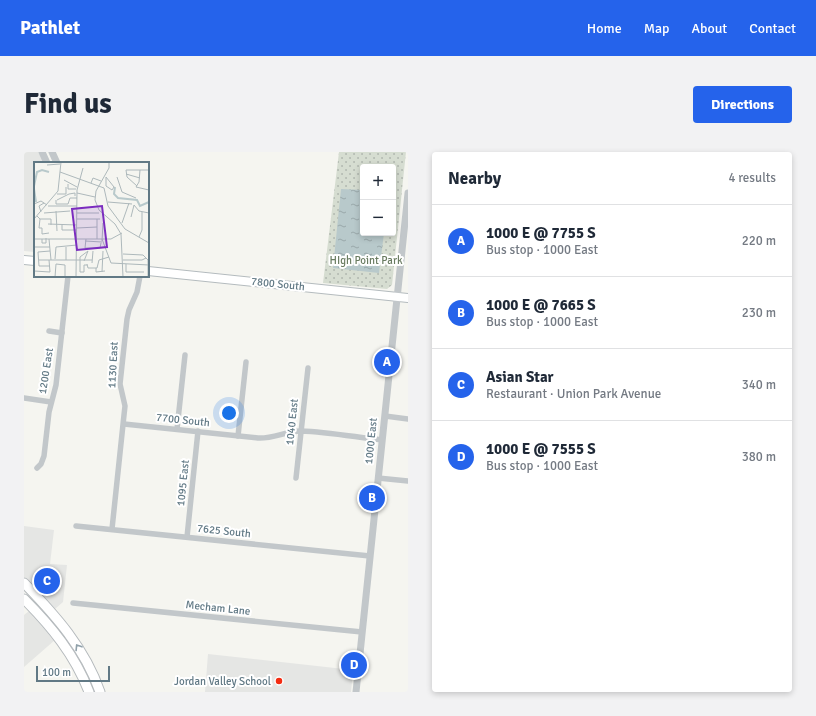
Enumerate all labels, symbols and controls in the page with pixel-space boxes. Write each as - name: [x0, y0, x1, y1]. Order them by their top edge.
- text: Pathlet: [20, 16, 80, 40]
- text: Home: [587, 20, 622, 37]
- text: Map: [644, 20, 669, 37]
- text: About: [691, 20, 727, 37]
- text: Contact: [749, 20, 796, 37]
- button: Directions: [693, 86, 792, 123]
- text: Find us: [24, 87, 112, 121]
- inset map: [34, 162, 149, 277]
- map controls: [360, 164, 396, 236]
- button: +: [360, 164, 396, 200]
- text: Nearby: [448, 168, 501, 189]
- text: 4 results: [728, 170, 776, 186]
- button: −: [360, 200, 396, 236]
- text: 1000 E @ 7755 S: [486, 224, 596, 242]
- text: A: [457, 233, 465, 249]
- text: 220 m: [742, 233, 776, 249]
- text: Bus stop · 1000 East: [486, 242, 598, 258]
- park label: HIgh Point Park: [330, 254, 403, 267]
- street label: 7800 South: [251, 275, 305, 293]
- text: 1000 E @ 7665 S: [486, 296, 596, 314]
- text: B: [457, 305, 465, 321]
- text: 230 m: [742, 305, 776, 321]
- text: Bus stop · 1000 East: [486, 314, 598, 330]
- street label: 1130 East: [105, 341, 121, 389]
- street label: 1200 East: [36, 347, 56, 395]
- pin: A: [374, 347, 400, 377]
- text: Asian Star: [486, 368, 554, 386]
- text: C: [457, 377, 465, 393]
- text: 340 m: [742, 377, 776, 393]
- text: Restaurant · Union Park Avenue: [486, 386, 661, 402]
- street label: 1040 East: [283, 398, 301, 446]
- your location: [219, 403, 239, 423]
- street label: 7700 South: [156, 411, 210, 429]
- street label: 1000 East: [362, 417, 380, 465]
- text: 1000 E @ 7555 S: [486, 440, 596, 458]
- text: D: [457, 449, 465, 465]
- text: 380 m: [742, 449, 776, 465]
- text: Bus stop · 1000 East: [486, 458, 598, 474]
- street label: 1095 East: [174, 459, 192, 507]
- pin: B: [359, 483, 385, 513]
- street label: 7625 South: [197, 522, 251, 540]
- pin: C: [34, 566, 60, 596]
- street label: Mecham Lane: [185, 598, 251, 618]
- one-way arrow: [75, 644, 83, 651]
- pin: D: [341, 650, 367, 680]
- scale bar: [36, 664, 110, 683]
- text: 100 m: [42, 666, 71, 679]
- place label: Jordan Valley School: [174, 675, 271, 688]
- marker: Jordan Valley School: [274, 676, 284, 686]

